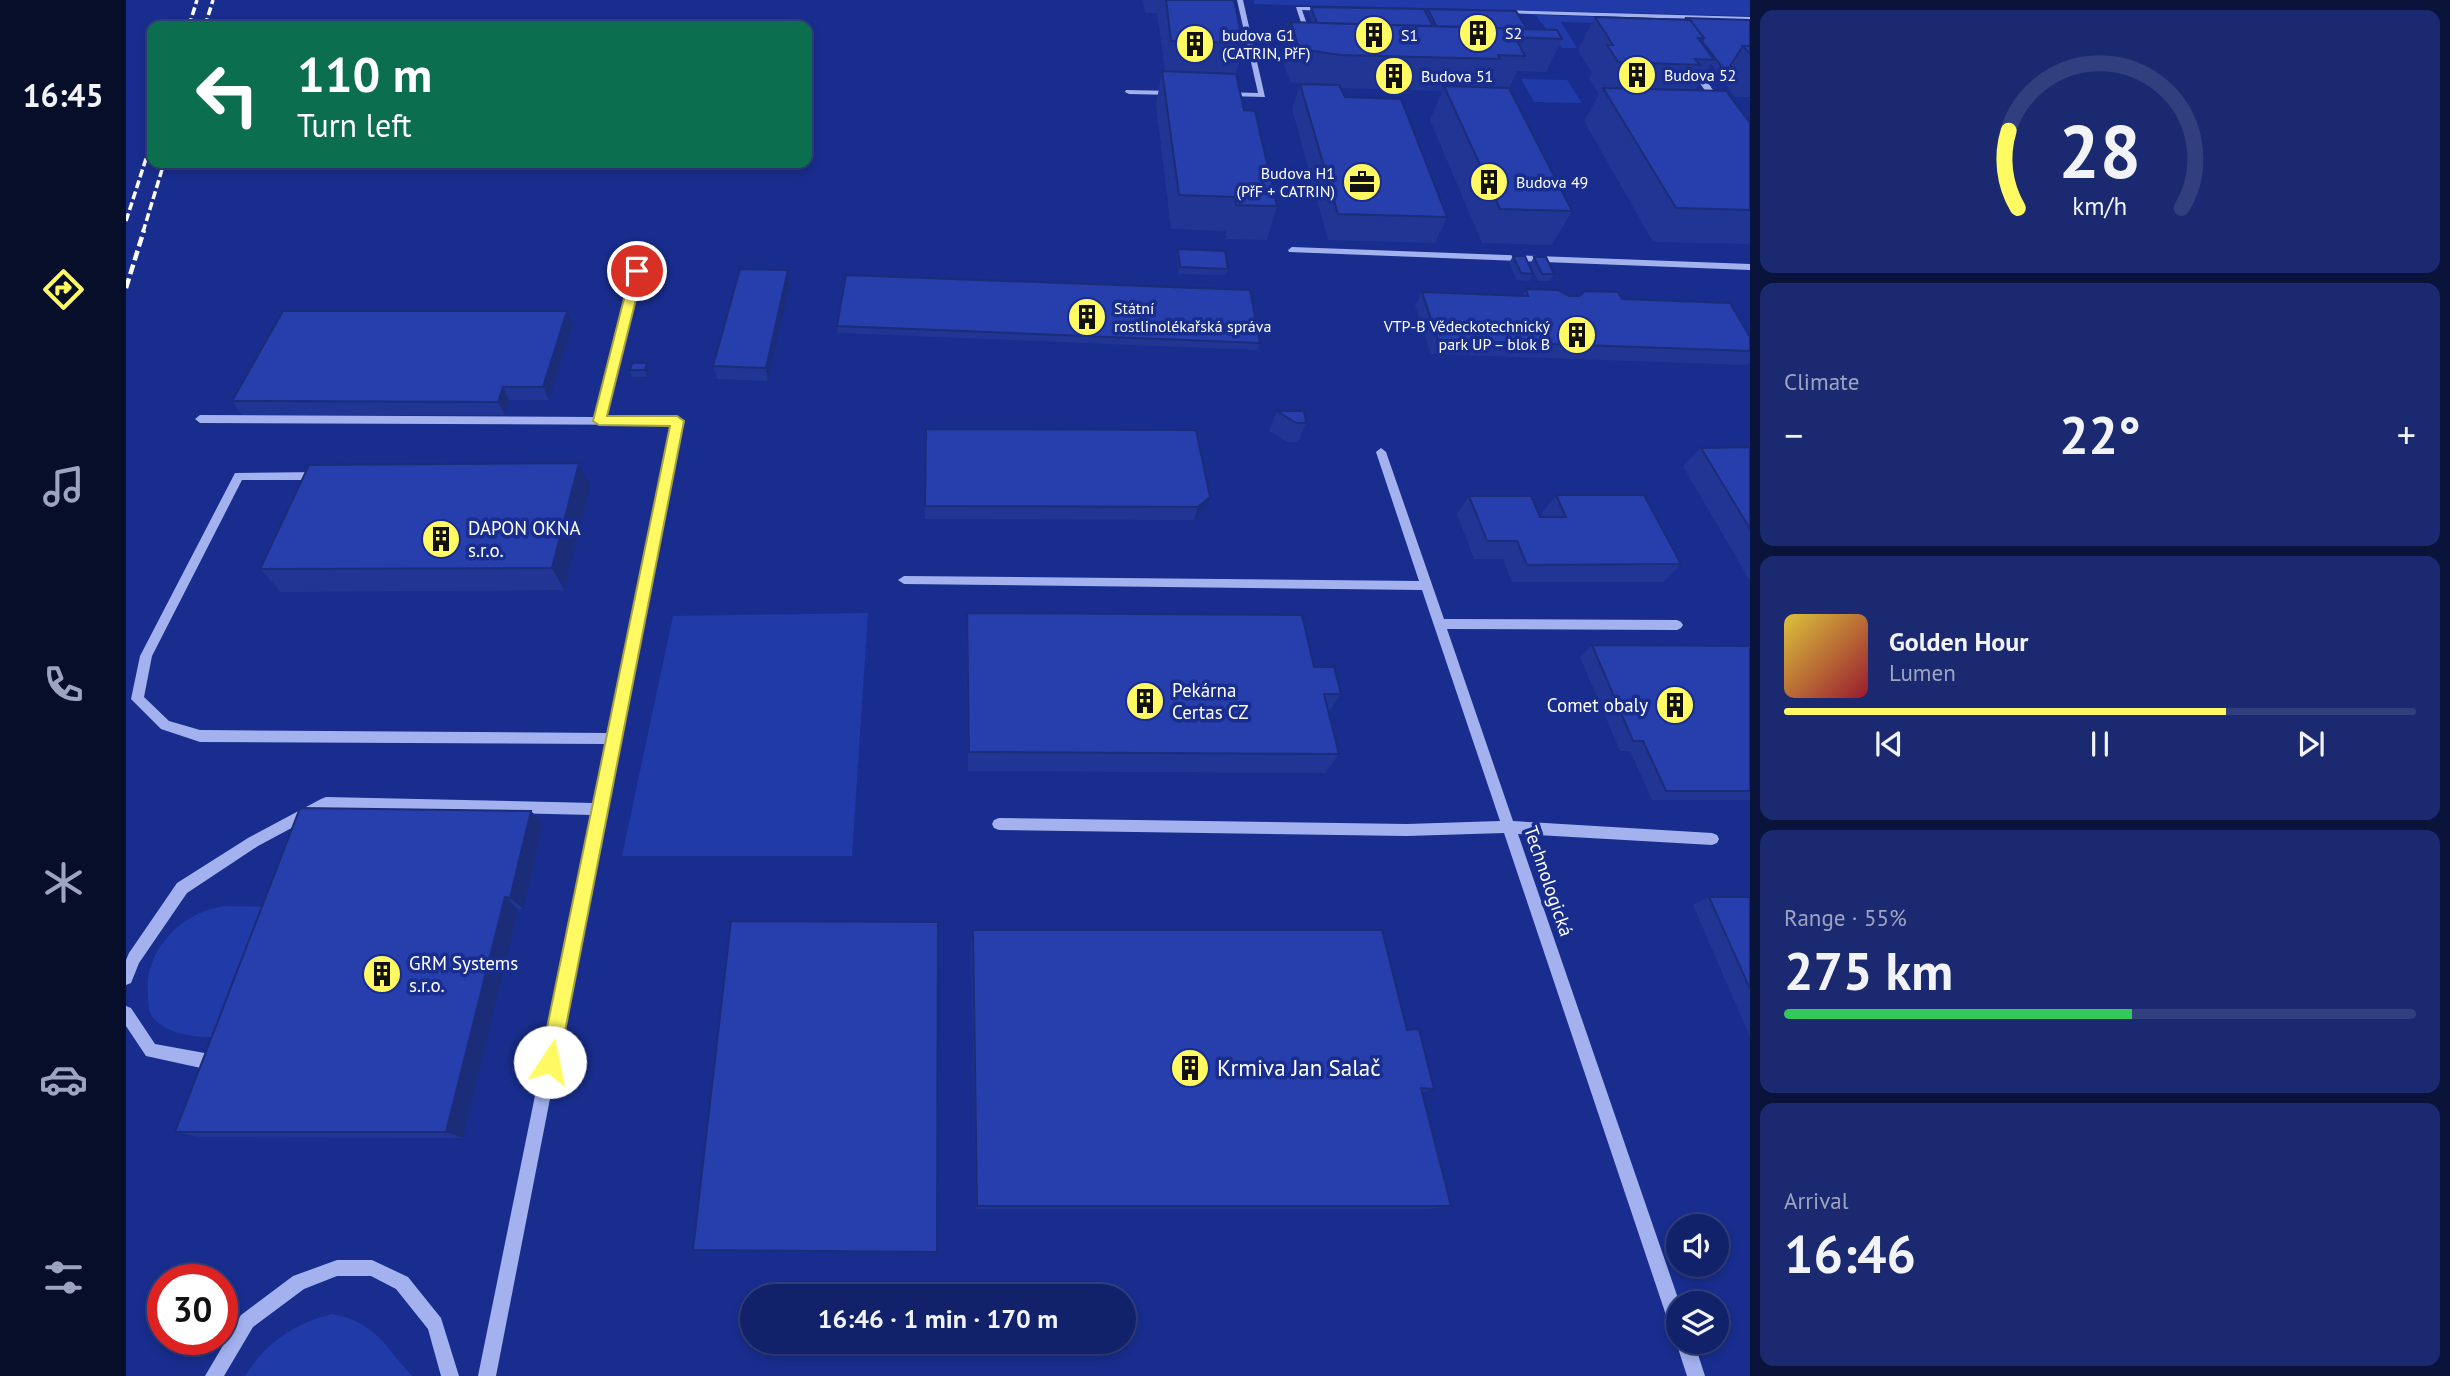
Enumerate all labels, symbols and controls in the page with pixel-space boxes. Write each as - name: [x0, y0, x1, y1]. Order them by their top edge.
- building icon: S2: [1457, 12, 1499, 54]
- building icon: S1: [1353, 14, 1395, 56]
- building icon: budova G1 (CATRIN, PřF): [1174, 23, 1216, 65]
- place label: S2: [1505, 23, 1522, 43]
- place label: budova G1 (CATRIN, PřF): [1222, 25, 1310, 63]
- place label: S1: [1401, 25, 1418, 45]
- text: 110 m: [297, 42, 432, 106]
- icon: left: [182, 49, 273, 140]
- building icon: Budova 52: [1616, 54, 1658, 96]
- building icon: Budova 51: [1373, 55, 1415, 97]
- place label: Budova 52: [1664, 65, 1736, 85]
- place label: Budova 51: [1421, 66, 1493, 86]
- text: 16:45: [22, 74, 104, 116]
- text: Turn left: [297, 104, 412, 146]
- text: 28: [2059, 104, 2141, 198]
- office icon: Budova H1 (PřF + CATRIN): [1341, 161, 1383, 203]
- building icon: Budova 49: [1468, 161, 1510, 203]
- place label: Budova H1 (PřF + CATRIN): [1237, 163, 1335, 201]
- place label: Budova 49: [1516, 172, 1588, 192]
- text: km/h: [2073, 189, 2127, 221]
- pin: [607, 241, 667, 301]
- icon: arrive: [618, 252, 656, 290]
- icon: directions: [39, 265, 88, 314]
- building icon: Státní rostlinolékařská správa: [1066, 296, 1108, 338]
- place label: Státní rostlinolékařská správa: [1114, 298, 1271, 336]
- building icon: VTP-B Vědeckotechnický park UP – blok B: [1556, 314, 1598, 356]
- place label: VTP-B Vědeckotechnický park UP – blok B: [1383, 316, 1551, 354]
- text: Climate: [1784, 367, 1859, 396]
- text: 22°: [2059, 401, 2141, 468]
- text: −: [1784, 410, 1803, 459]
- text: +: [2397, 410, 2416, 459]
- icon: music: [39, 462, 88, 511]
- place label: DAPON OKNA s.r.o.: [468, 516, 581, 562]
- building icon: DAPON OKNA s.r.o.: [420, 518, 462, 560]
- text: Golden Hour: [1889, 625, 2028, 658]
- text: Lumen: [1889, 658, 1956, 687]
- icon: phone: [39, 660, 88, 709]
- place label: Pekárna Certas CZ: [1172, 678, 1249, 724]
- building icon: Pekárna Certas CZ: [1124, 680, 1166, 722]
- building icon: Comet obaly: [1654, 684, 1696, 726]
- place label: Comet obaly: [1547, 693, 1648, 717]
- icon: previous: [1870, 725, 1908, 763]
- icon: pause: [2081, 725, 2119, 763]
- icon: next: [2292, 725, 2330, 763]
- street label: Technologická: [1519, 823, 1579, 939]
- icon: climate: [39, 858, 88, 907]
- text: Range · 55%: [1784, 903, 1907, 932]
- text: 275 km: [1784, 937, 1953, 1004]
- place label: GRM Systems s.r.o.: [409, 951, 518, 997]
- building icon: GRM Systems s.r.o.: [361, 953, 403, 995]
- position arrow: [513, 1025, 587, 1099]
- building icon: Krmiva Jan Salač: [1169, 1047, 1211, 1089]
- place label: Krmiva Jan Salač: [1217, 1053, 1381, 1082]
- icon: car: [39, 1055, 88, 1104]
- text: Arrival: [1784, 1186, 1848, 1215]
- map controls: [1666, 1214, 1729, 1354]
- button: sound: [1666, 1214, 1729, 1277]
- text: 16:46: [1784, 1220, 1916, 1287]
- icon: filters: [39, 1253, 88, 1302]
- speed limit sign: 30: [147, 1264, 238, 1355]
- button: layers: [1666, 1291, 1729, 1354]
- text: 16:46 · 1 min · 170 m: [818, 1302, 1058, 1335]

